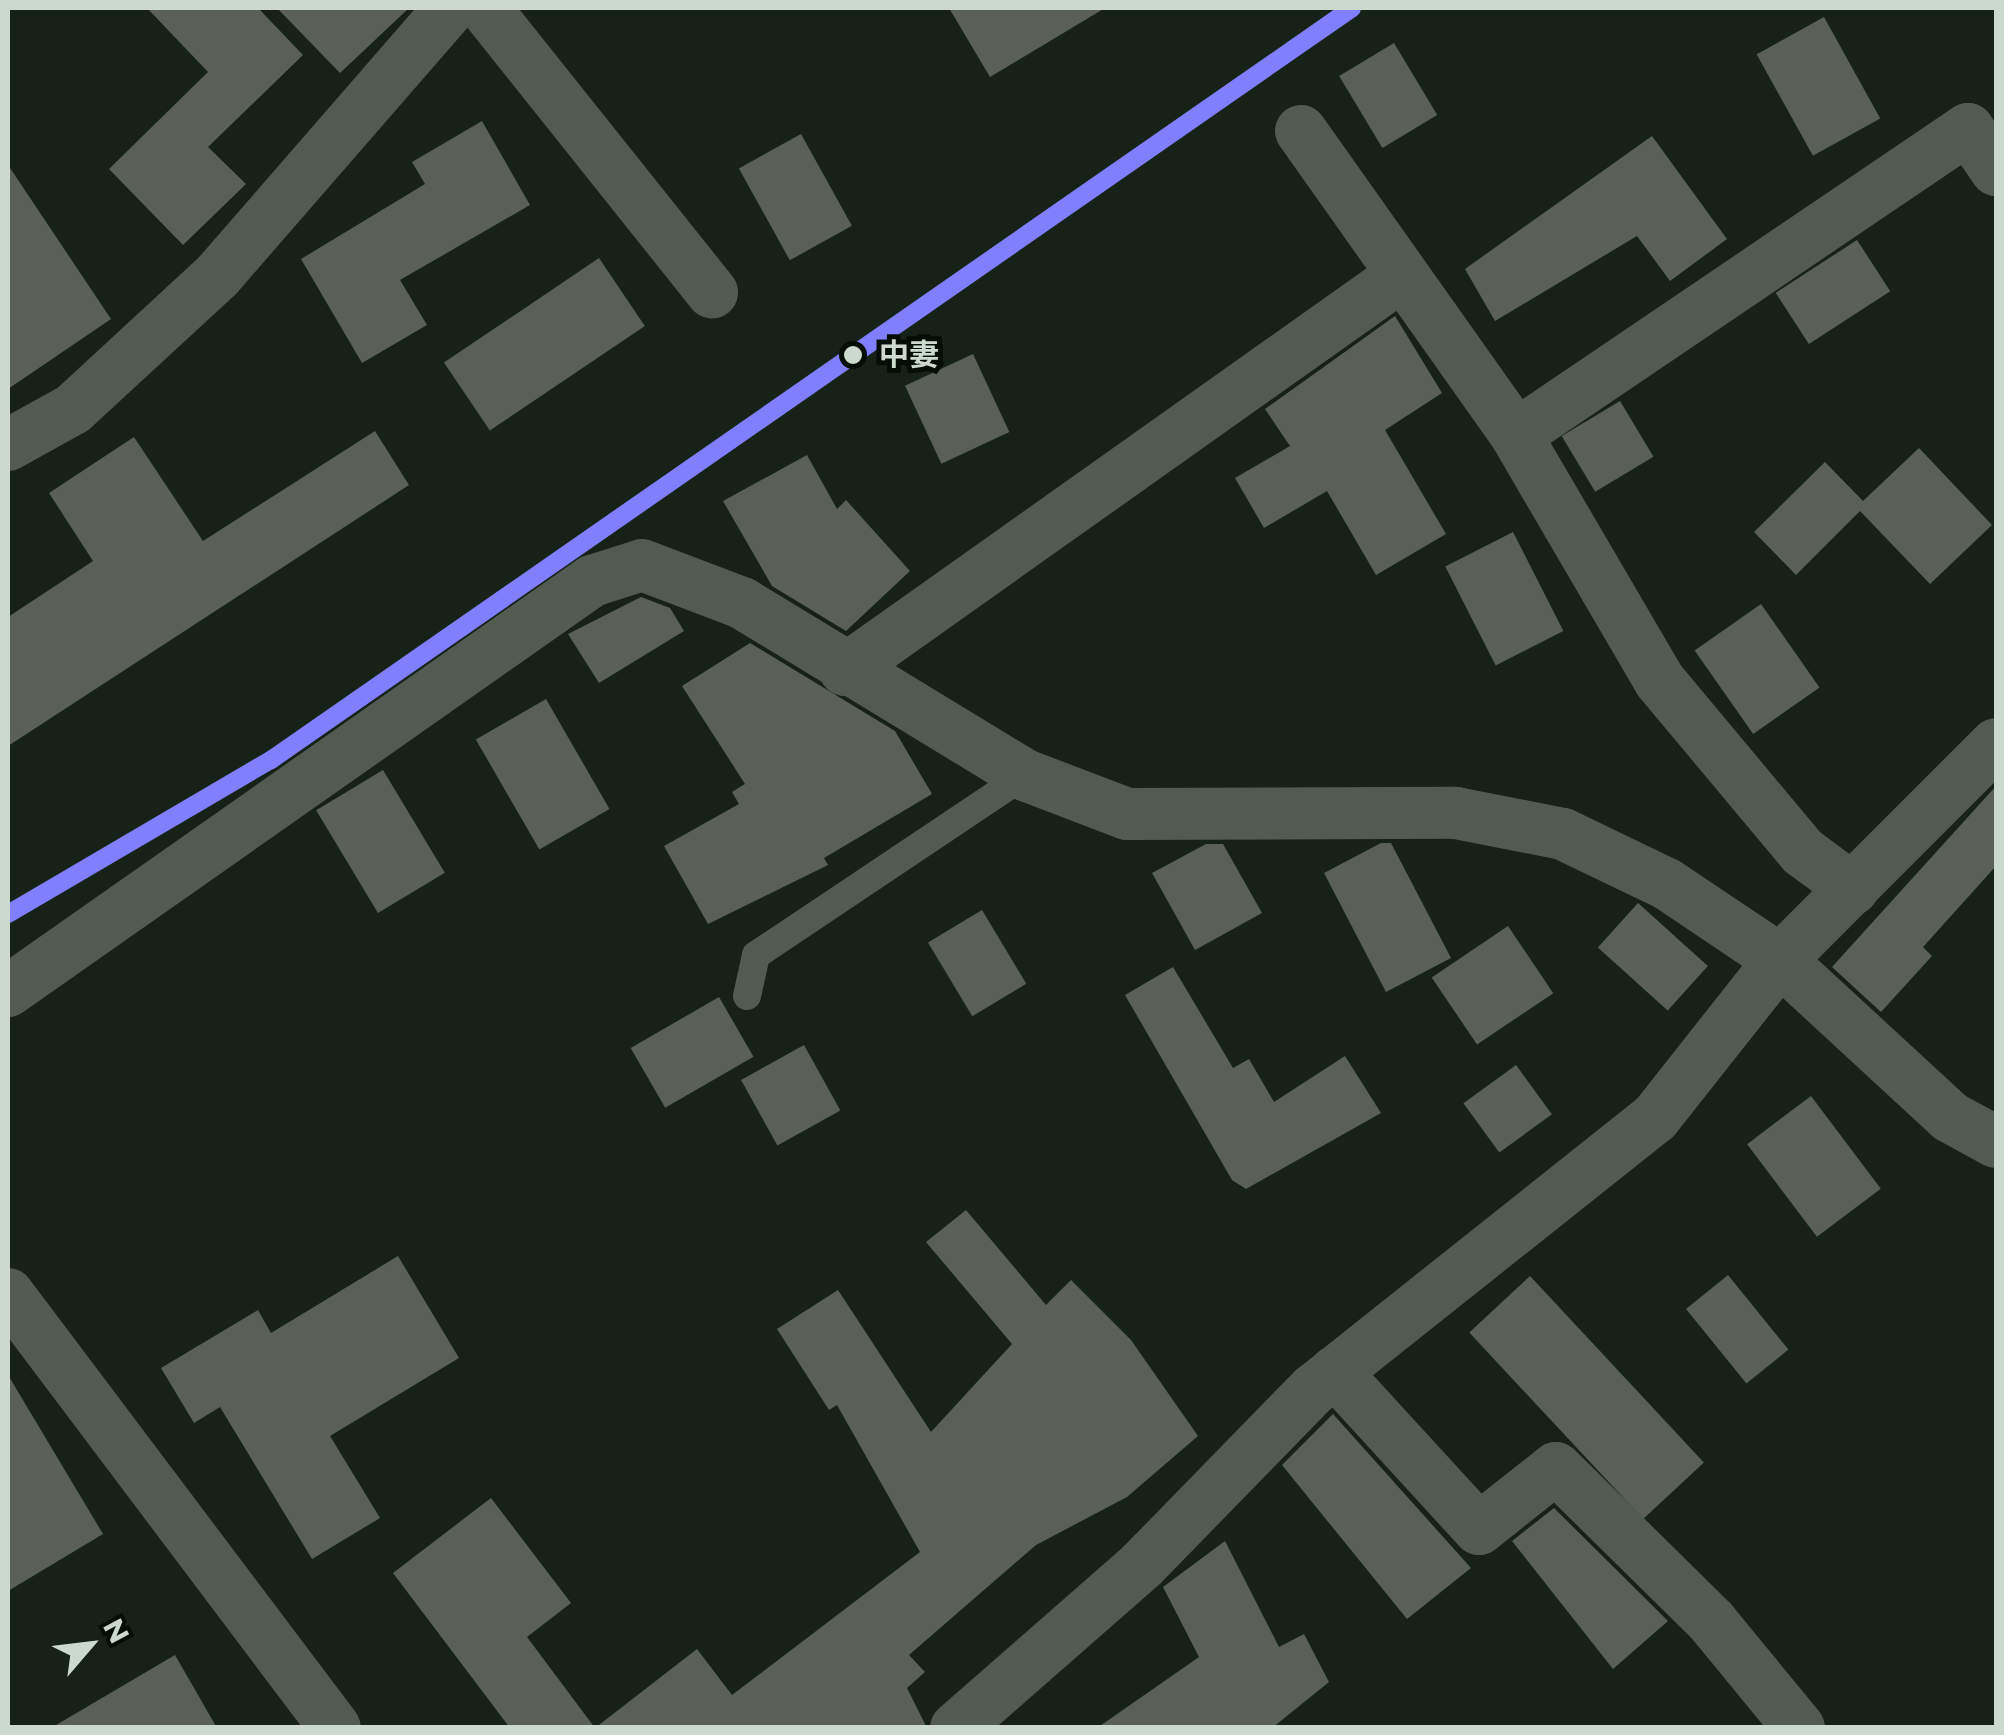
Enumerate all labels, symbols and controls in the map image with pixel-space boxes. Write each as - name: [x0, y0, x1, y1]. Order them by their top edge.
- place label: 中妻: [879, 337, 939, 373]
- marker: 中妻: [836, 338, 870, 372]
- north arrow: [40, 1595, 140, 1695]
- text: N: [96, 1613, 137, 1649]

